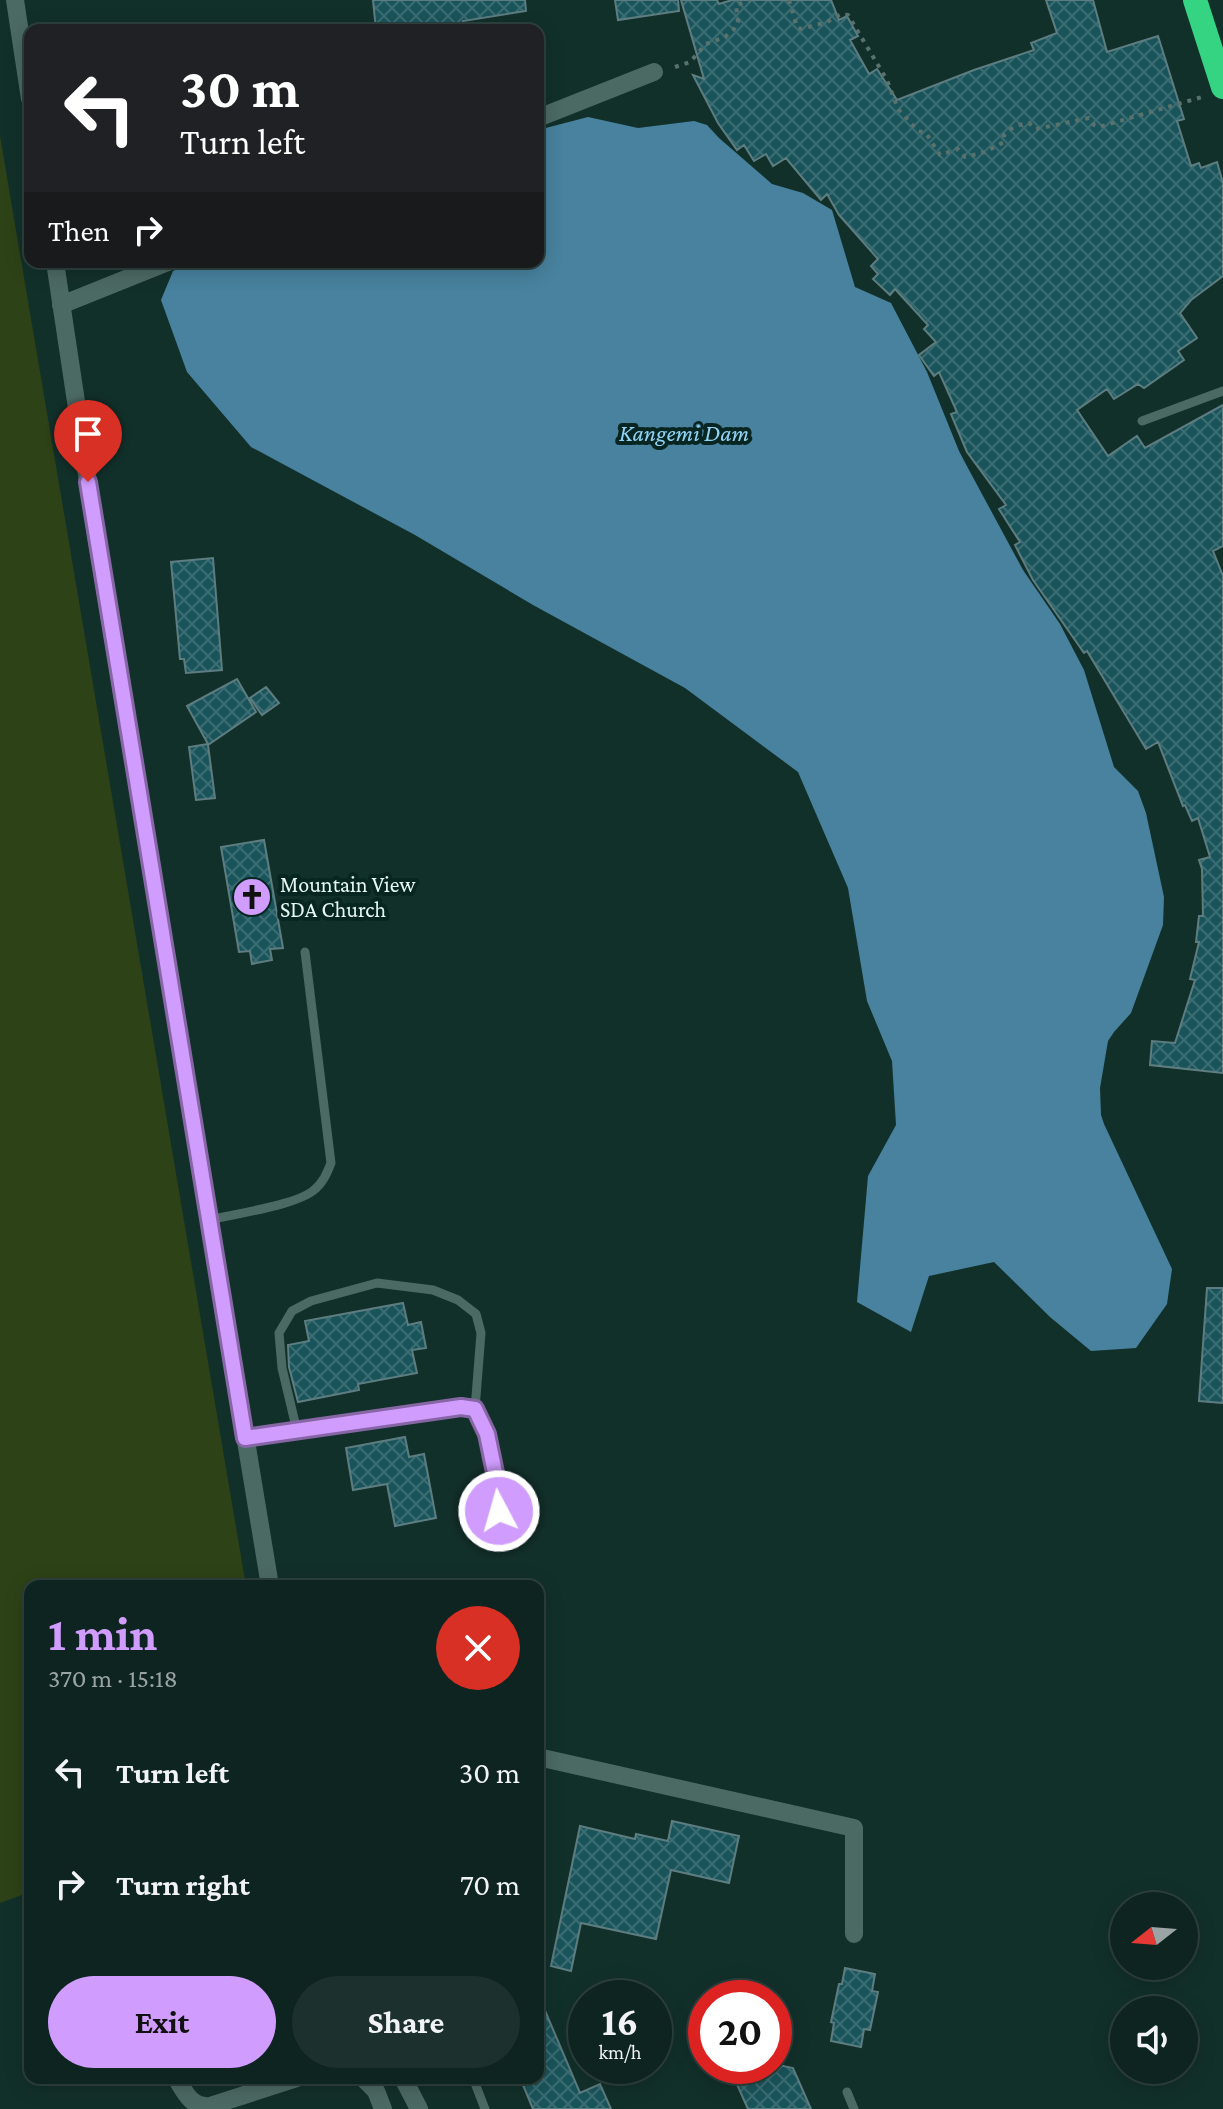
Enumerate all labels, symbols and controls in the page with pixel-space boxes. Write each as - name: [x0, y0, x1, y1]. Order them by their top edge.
- icon: left: [48, 56, 152, 160]
- text: 30 m: [180, 57, 300, 119]
- text: Turn left: [180, 122, 305, 162]
- icon: right: [126, 208, 170, 252]
- text: Then: [48, 214, 110, 247]
- pin: [54, 400, 122, 482]
- icon: arrive: [66, 412, 110, 456]
- water label: Kangemi Dam: [619, 419, 749, 446]
- place label: Mountain View SDA Church: [280, 872, 416, 922]
- church icon: Mountain View SDA Church: [231, 876, 273, 918]
- position arrow: [457, 1469, 541, 1553]
- button: close: [436, 1606, 520, 1690]
- text: 1 min: [48, 1607, 157, 1660]
- text: 370 m · 15:18: [48, 1664, 178, 1693]
- icon: left: [48, 1750, 92, 1794]
- text: Turn left: [116, 1756, 229, 1789]
- text: 30 m: [459, 1756, 520, 1789]
- icon: right: [48, 1862, 92, 1906]
- text: Turn right: [116, 1868, 250, 1901]
- text: 70 m: [460, 1868, 520, 1901]
- north arrow: [1110, 1892, 1198, 1980]
- map controls: [1110, 1892, 1198, 2084]
- button: Exit: [48, 1976, 276, 2068]
- button: Share: [292, 1976, 520, 2068]
- speed limit sign: 20: [688, 1980, 792, 2084]
- button: sound: [1110, 1996, 1198, 2084]
- text: 16: [602, 1999, 638, 2044]
- text: km/h: [598, 2041, 642, 2063]

